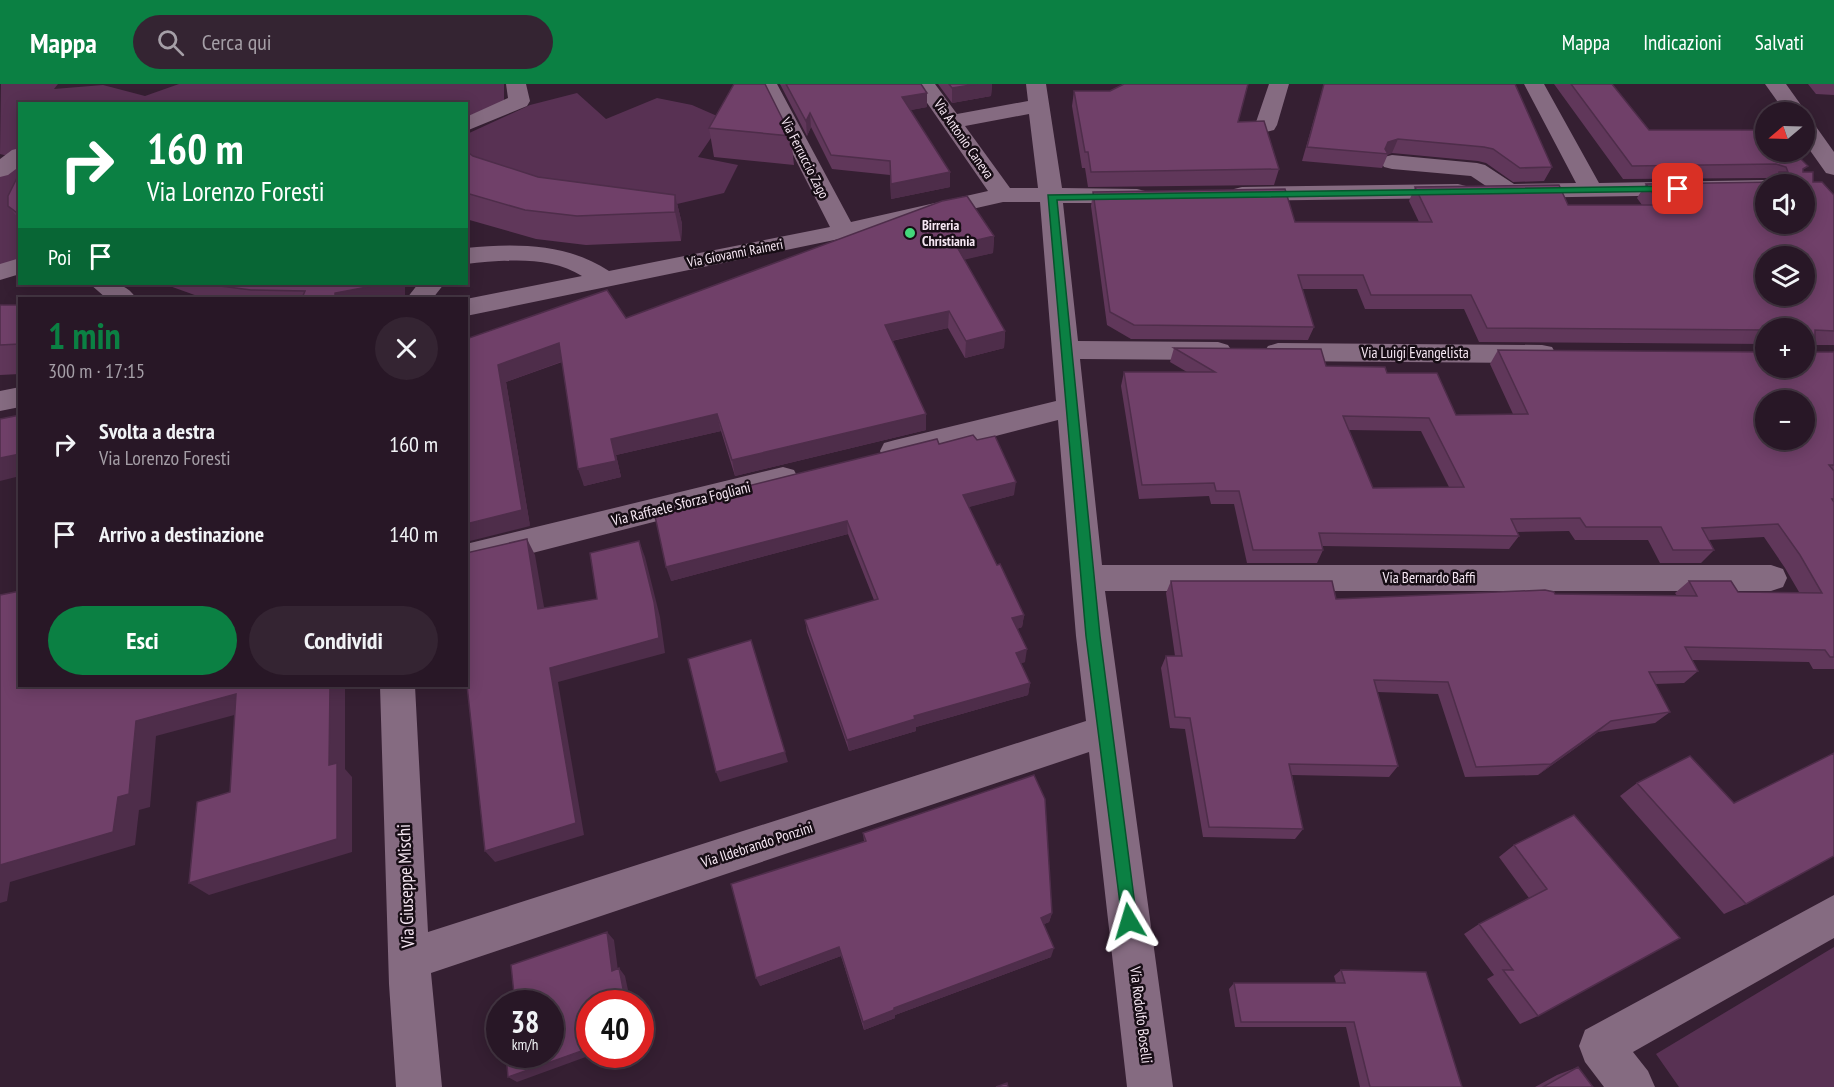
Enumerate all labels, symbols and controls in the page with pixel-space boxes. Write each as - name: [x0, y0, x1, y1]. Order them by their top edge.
- search box: [133, 15, 553, 69]
- text: Mappa: [30, 24, 97, 61]
- icon: search: [154, 26, 187, 59]
- text: Cerca qui: [202, 28, 271, 56]
- text: Mappa: [1562, 29, 1610, 56]
- text: Indicazioni: [1643, 29, 1722, 56]
- text: Salvati: [1755, 29, 1804, 56]
- street label: Via Antonio Caneva: [929, 95, 998, 182]
- north arrow: [1755, 102, 1815, 162]
- map controls: [1755, 102, 1815, 450]
- street label: Via Ferruccio Zago: [776, 114, 833, 202]
- text: 160 m: [147, 121, 244, 176]
- icon: right: [48, 126, 126, 204]
- pin: [1652, 163, 1703, 214]
- icon: arrive: [1661, 172, 1694, 205]
- text: Via Lorenzo Foresti: [147, 174, 325, 208]
- button: sound: [1755, 174, 1815, 234]
- place label: Birreria Christiania: [922, 216, 975, 250]
- marker: Birreria Christiania: [903, 226, 917, 240]
- street label: Via Giovanni Raineri: [684, 235, 785, 271]
- icon: arrive: [84, 240, 117, 273]
- text: Poi: [48, 243, 72, 271]
- button: layers: [1755, 246, 1815, 306]
- text: 1 min: [48, 312, 121, 359]
- button: close: [375, 317, 438, 380]
- button: +: [1755, 318, 1815, 378]
- street label: Via Luigi Evangelista: [1360, 343, 1469, 362]
- text: 300 m · 17:15: [48, 358, 145, 384]
- button: −: [1755, 390, 1815, 450]
- text: Svolta a destra: [99, 417, 215, 445]
- icon: right: [48, 428, 81, 461]
- text: 160 m: [389, 430, 438, 458]
- text: Via Lorenzo Foresti: [99, 445, 231, 471]
- street label: Via Raffaele Sforza Fogliani: [609, 477, 752, 530]
- icon: arrive: [48, 518, 81, 551]
- text: Arrivo a destinazione: [99, 520, 264, 548]
- text: 140 m: [389, 520, 438, 548]
- street label: Via Bernardo Baffi: [1381, 568, 1476, 587]
- button: Esci: [48, 606, 237, 675]
- button: Condividi: [249, 606, 438, 675]
- street label: Via Ildebrando Ponzini: [698, 818, 815, 872]
- street label: Via Giuseppe Mischi: [392, 824, 419, 949]
- position arrow: [1097, 889, 1161, 953]
- street label: Via Rodolfo Boselli: [1126, 964, 1157, 1064]
- speed limit sign: 40: [576, 990, 654, 1068]
- text: 38: [511, 1002, 539, 1041]
- text: km/h: [512, 1035, 538, 1054]

